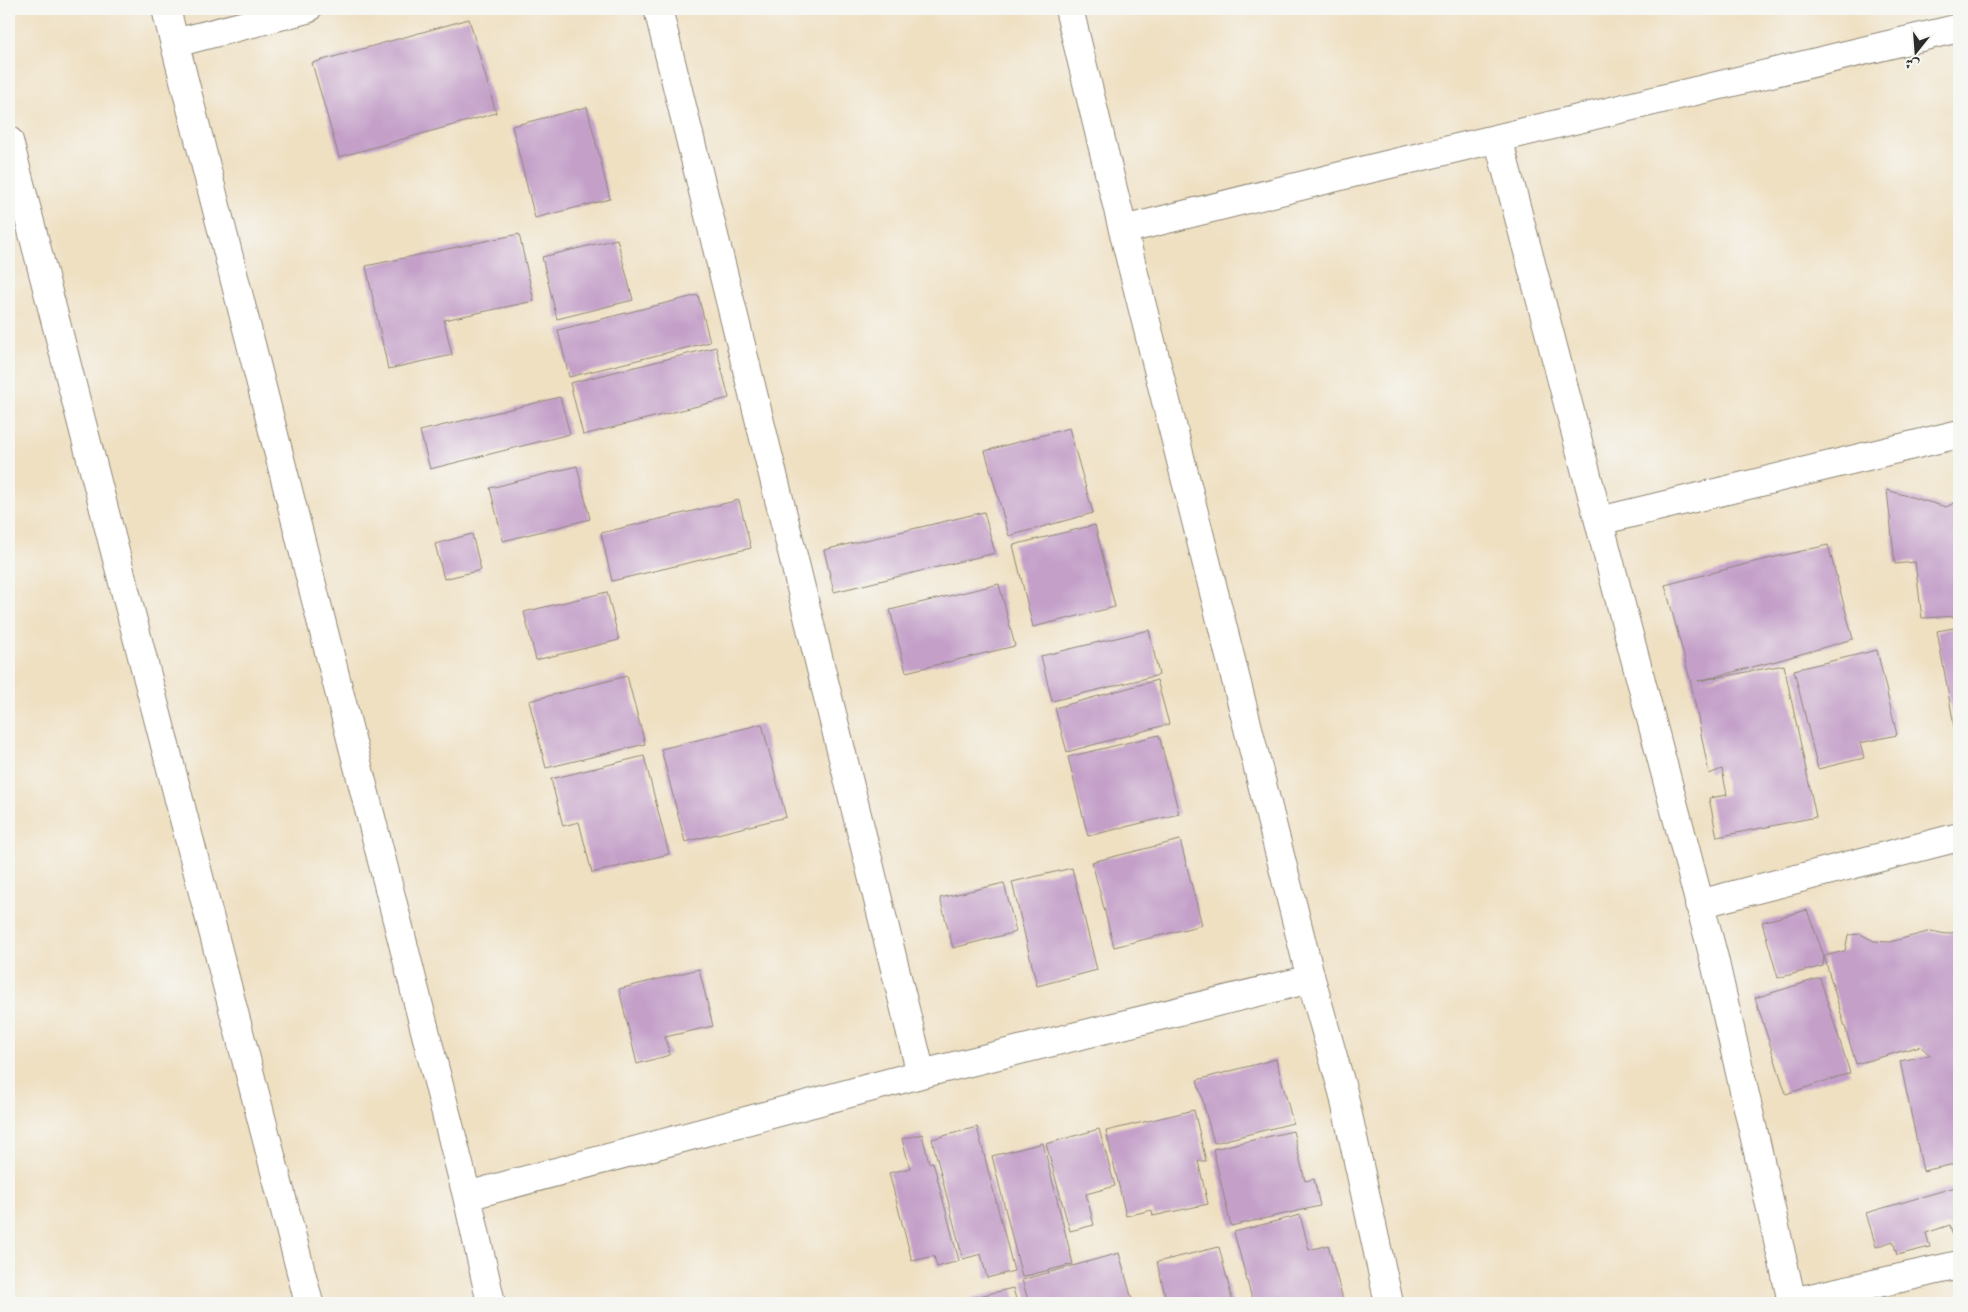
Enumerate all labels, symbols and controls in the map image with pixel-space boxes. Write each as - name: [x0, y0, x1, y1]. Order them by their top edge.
- north arrow: [1890, 28, 1940, 78]
- text: ش: [1903, 54, 1921, 75]

